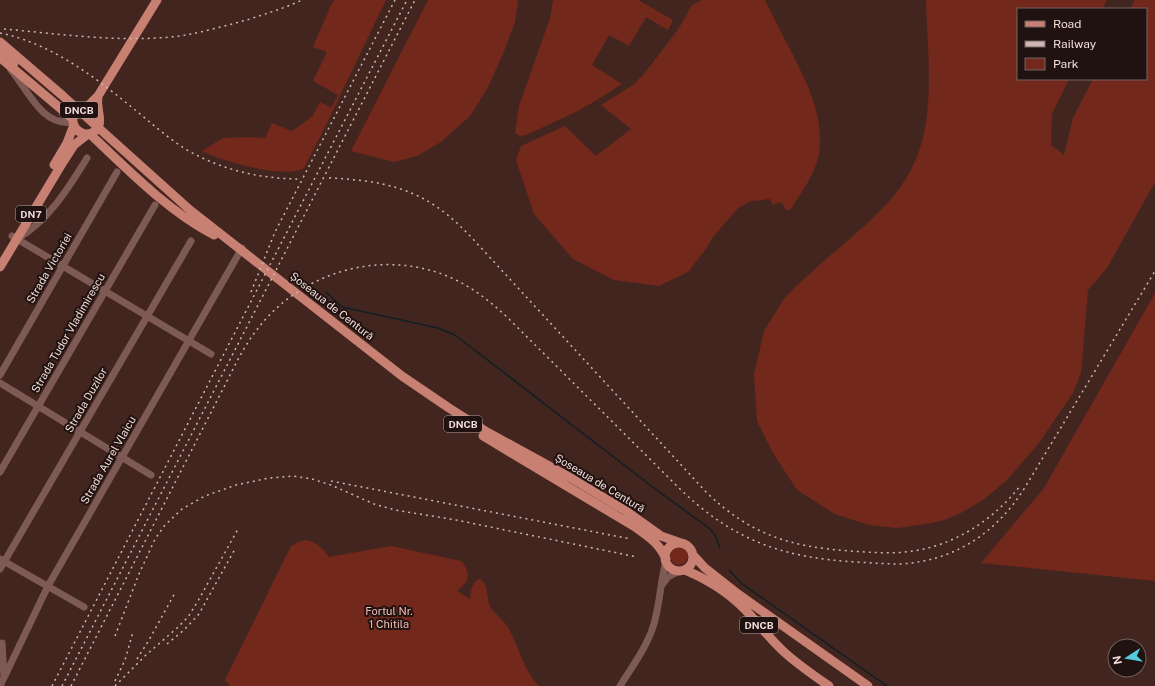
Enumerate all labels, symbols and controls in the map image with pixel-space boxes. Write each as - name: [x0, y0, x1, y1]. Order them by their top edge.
- legend: [1017, 8, 1147, 80]
- text: Road: [1053, 17, 1081, 31]
- text: Railway: [1053, 37, 1097, 51]
- text: Park: [1053, 57, 1079, 71]
- road number: DNCB: [60, 102, 98, 118]
- road number: DN7: [16, 206, 46, 222]
- street label: Strada Victoriei: [24, 231, 74, 305]
- street label: Șoseaua de Centură: [288, 270, 376, 342]
- street label: Strada Tudor Vladimirescu: [29, 271, 107, 395]
- street label: Strada Duzilor: [63, 366, 109, 434]
- street label: Strada Aurel Vlaicu: [78, 414, 138, 506]
- road number: DNCB: [444, 416, 482, 432]
- street label: Șoseaua de Centură: [553, 451, 647, 515]
- park label: Fortul Nr. 1 Chitila: [365, 605, 413, 630]
- road number: DNCB: [740, 617, 778, 633]
- north arrow: [1107, 638, 1147, 678]
- text: N: [1110, 655, 1124, 666]

